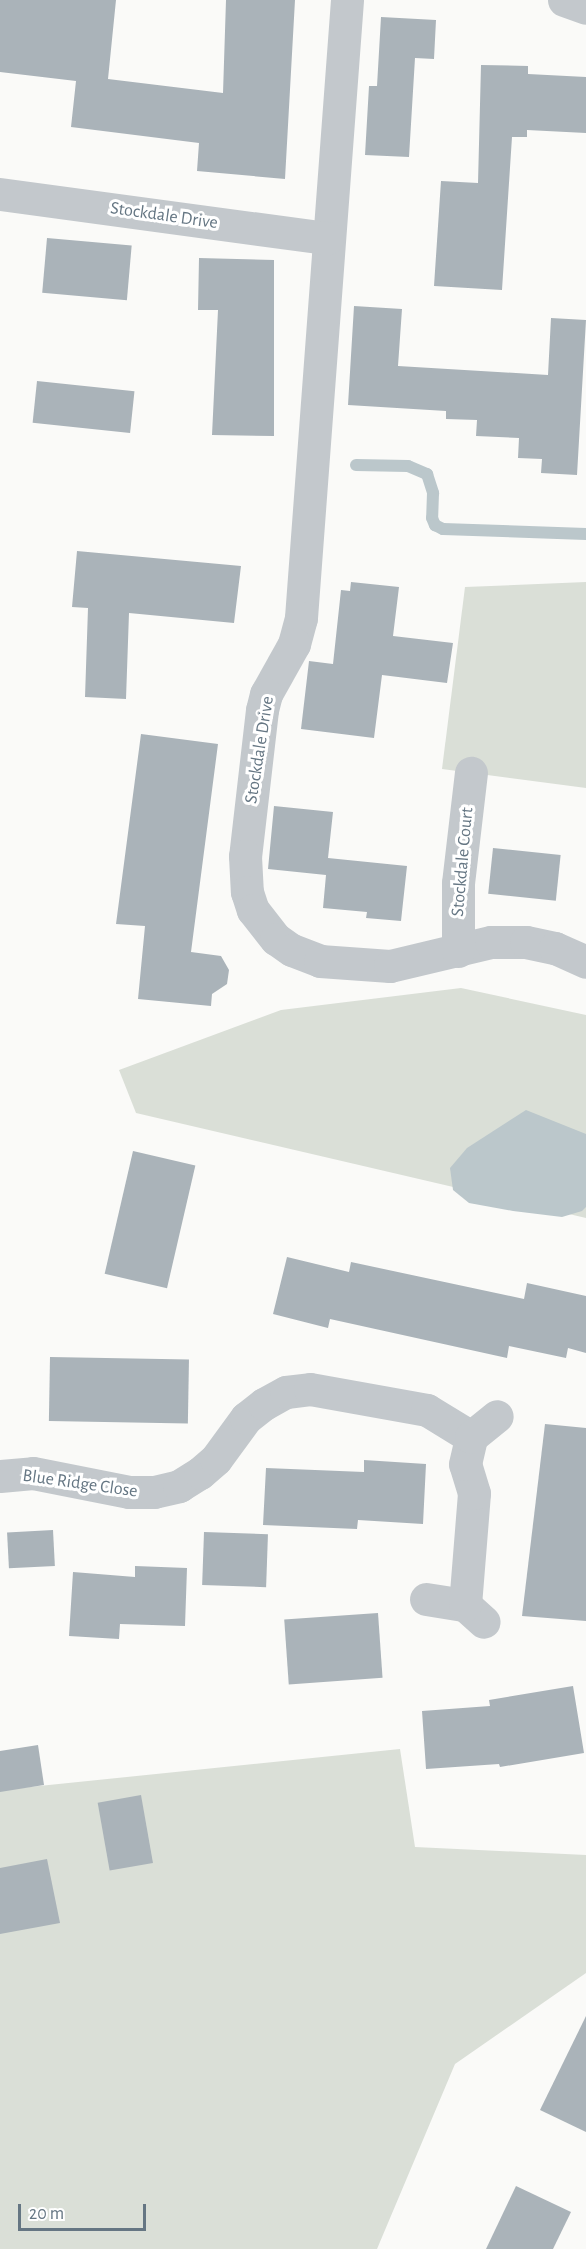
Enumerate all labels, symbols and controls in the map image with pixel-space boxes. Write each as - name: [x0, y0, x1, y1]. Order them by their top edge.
- street label: Stockdale Drive: [109, 198, 219, 234]
- street label: Stockdale Drive: [241, 695, 279, 805]
- street label: Stockdale Court: [447, 807, 479, 917]
- street label: Blue Ridge Close: [21, 1465, 139, 1503]
- scale bar: [21, 2192, 148, 2230]
- text: 20 m: [29, 2205, 64, 2223]

